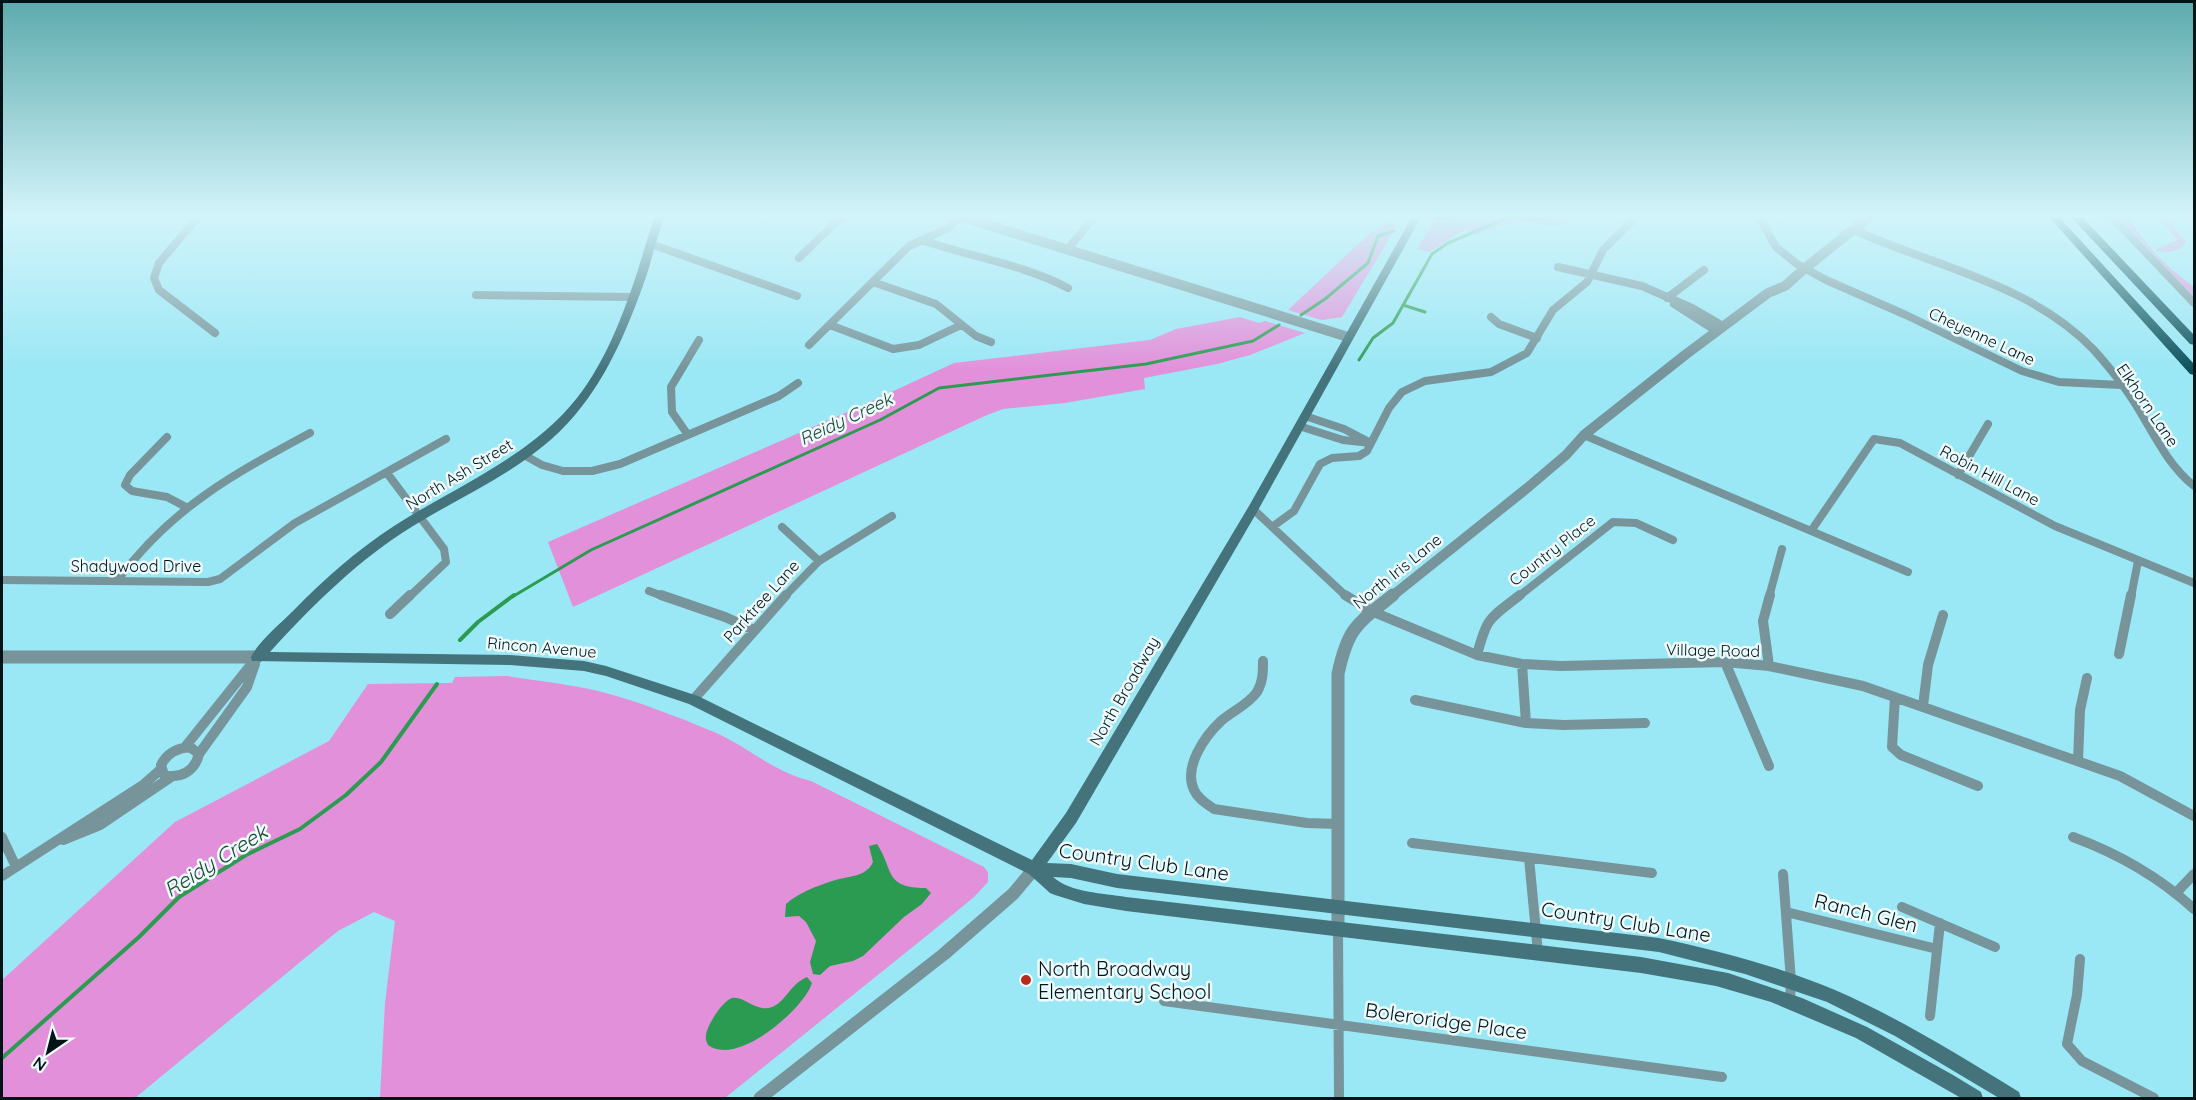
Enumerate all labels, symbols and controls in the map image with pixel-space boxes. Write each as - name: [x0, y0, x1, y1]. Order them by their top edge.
- street label: Cheyenne Lane: [1926, 303, 2038, 369]
- street label: Elkhorn Lane: [2113, 359, 2183, 451]
- water label: Reidy Creek: [795, 386, 897, 450]
- street label: North Ash Street: [402, 434, 516, 514]
- street label: Robin Hill Lane: [1937, 440, 2043, 510]
- street label: Country Place: [1505, 510, 1599, 590]
- street label: North Iris Lane: [1349, 529, 1445, 613]
- street label: Shadywood Drive: [71, 556, 201, 576]
- street label: Parktree Lane: [719, 556, 803, 646]
- street label: Rincon Avenue: [486, 632, 598, 662]
- street label: North Broadway: [1085, 633, 1163, 749]
- street label: Village Road: [1666, 639, 1760, 661]
- water label: Reidy Creek: [159, 817, 273, 902]
- street label: Country Club Lane: [1057, 837, 1231, 886]
- street label: Ranch Glen: [1812, 888, 1920, 937]
- street label: Country Club Lane: [1539, 896, 1713, 947]
- place label: North Broadway Elementary School: [1038, 956, 1211, 1004]
- marker: North Broadway Elementary School: [1019, 973, 1033, 987]
- street label: Boleroridge Place: [1363, 997, 1529, 1044]
- north arrow: [18, 1022, 78, 1082]
- text: N: [29, 1053, 50, 1076]

